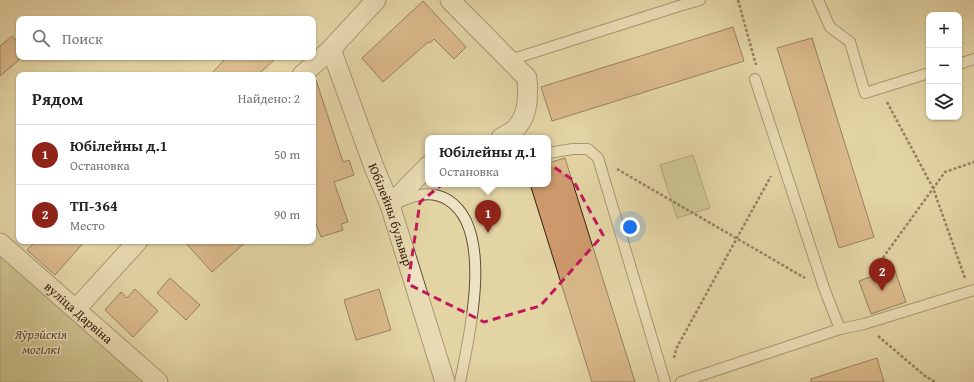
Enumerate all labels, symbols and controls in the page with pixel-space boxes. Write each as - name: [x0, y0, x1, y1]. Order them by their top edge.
- map controls: [926, 12, 962, 120]
- button: +: [926, 12, 962, 48]
- search box: [16, 16, 316, 60]
- icon: search: [30, 27, 52, 49]
- text: Поиск: [62, 28, 103, 49]
- button: −: [926, 48, 962, 84]
- button: layers: [926, 84, 962, 120]
- text: Рядом: [32, 86, 83, 111]
- text: Найдено: 2: [238, 89, 300, 108]
- text: Юбілейны д.1: [70, 135, 167, 156]
- popup: [425, 135, 551, 187]
- text: Юбілейны д.1: [439, 141, 537, 162]
- text: 1: [42, 145, 48, 164]
- text: 50 m: [274, 145, 300, 164]
- text: Остановка: [70, 156, 130, 175]
- street label: Юбілейны бульвар: [363, 160, 417, 268]
- text: Остановка: [439, 162, 499, 181]
- text: ТП-364: [70, 195, 118, 216]
- pin: 1: [475, 200, 501, 233]
- text: 2: [42, 205, 48, 224]
- text: 90 m: [274, 205, 300, 224]
- text: Место: [70, 216, 105, 235]
- your location: [620, 217, 640, 237]
- pin: 2: [869, 258, 895, 291]
- street label: вуліца Дарвіна: [40, 277, 117, 349]
- park label: Яўрэйскія могілкі: [14, 325, 68, 359]

